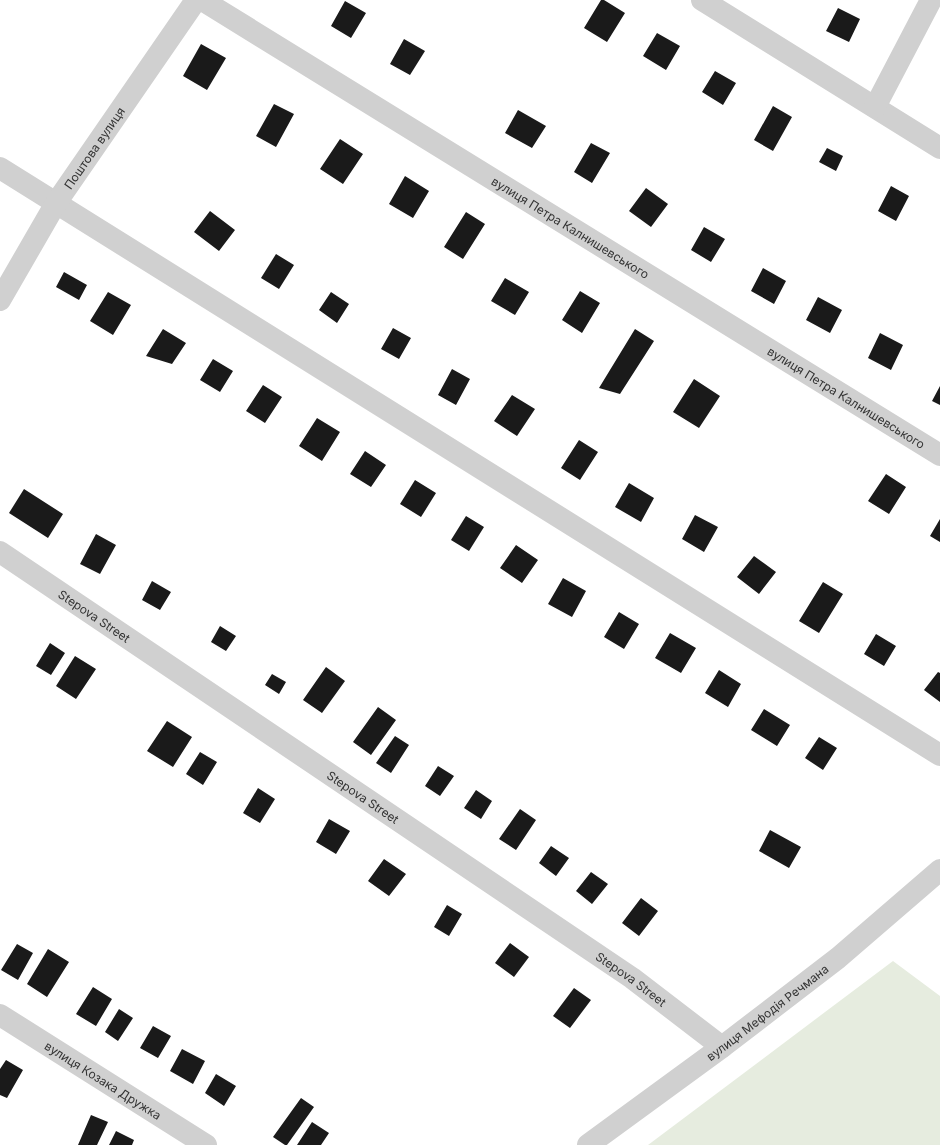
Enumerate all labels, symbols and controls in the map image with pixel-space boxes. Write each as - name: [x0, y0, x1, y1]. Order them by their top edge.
- street label: Поштова вулиця: [61, 104, 128, 192]
- street label: вулиця Петра Калнишевського: [489, 173, 652, 281]
- street label: вулиця Петра Калнишевського: [765, 343, 928, 452]
- street label: Stepova Street: [56, 586, 133, 645]
- street label: Stepova Street: [324, 767, 402, 826]
- street label: Stepova Street: [593, 948, 670, 1009]
- street label: вулиця Мефодія Речмана: [703, 961, 831, 1064]
- street label: вулиця Козака Дружка: [42, 1038, 164, 1122]

